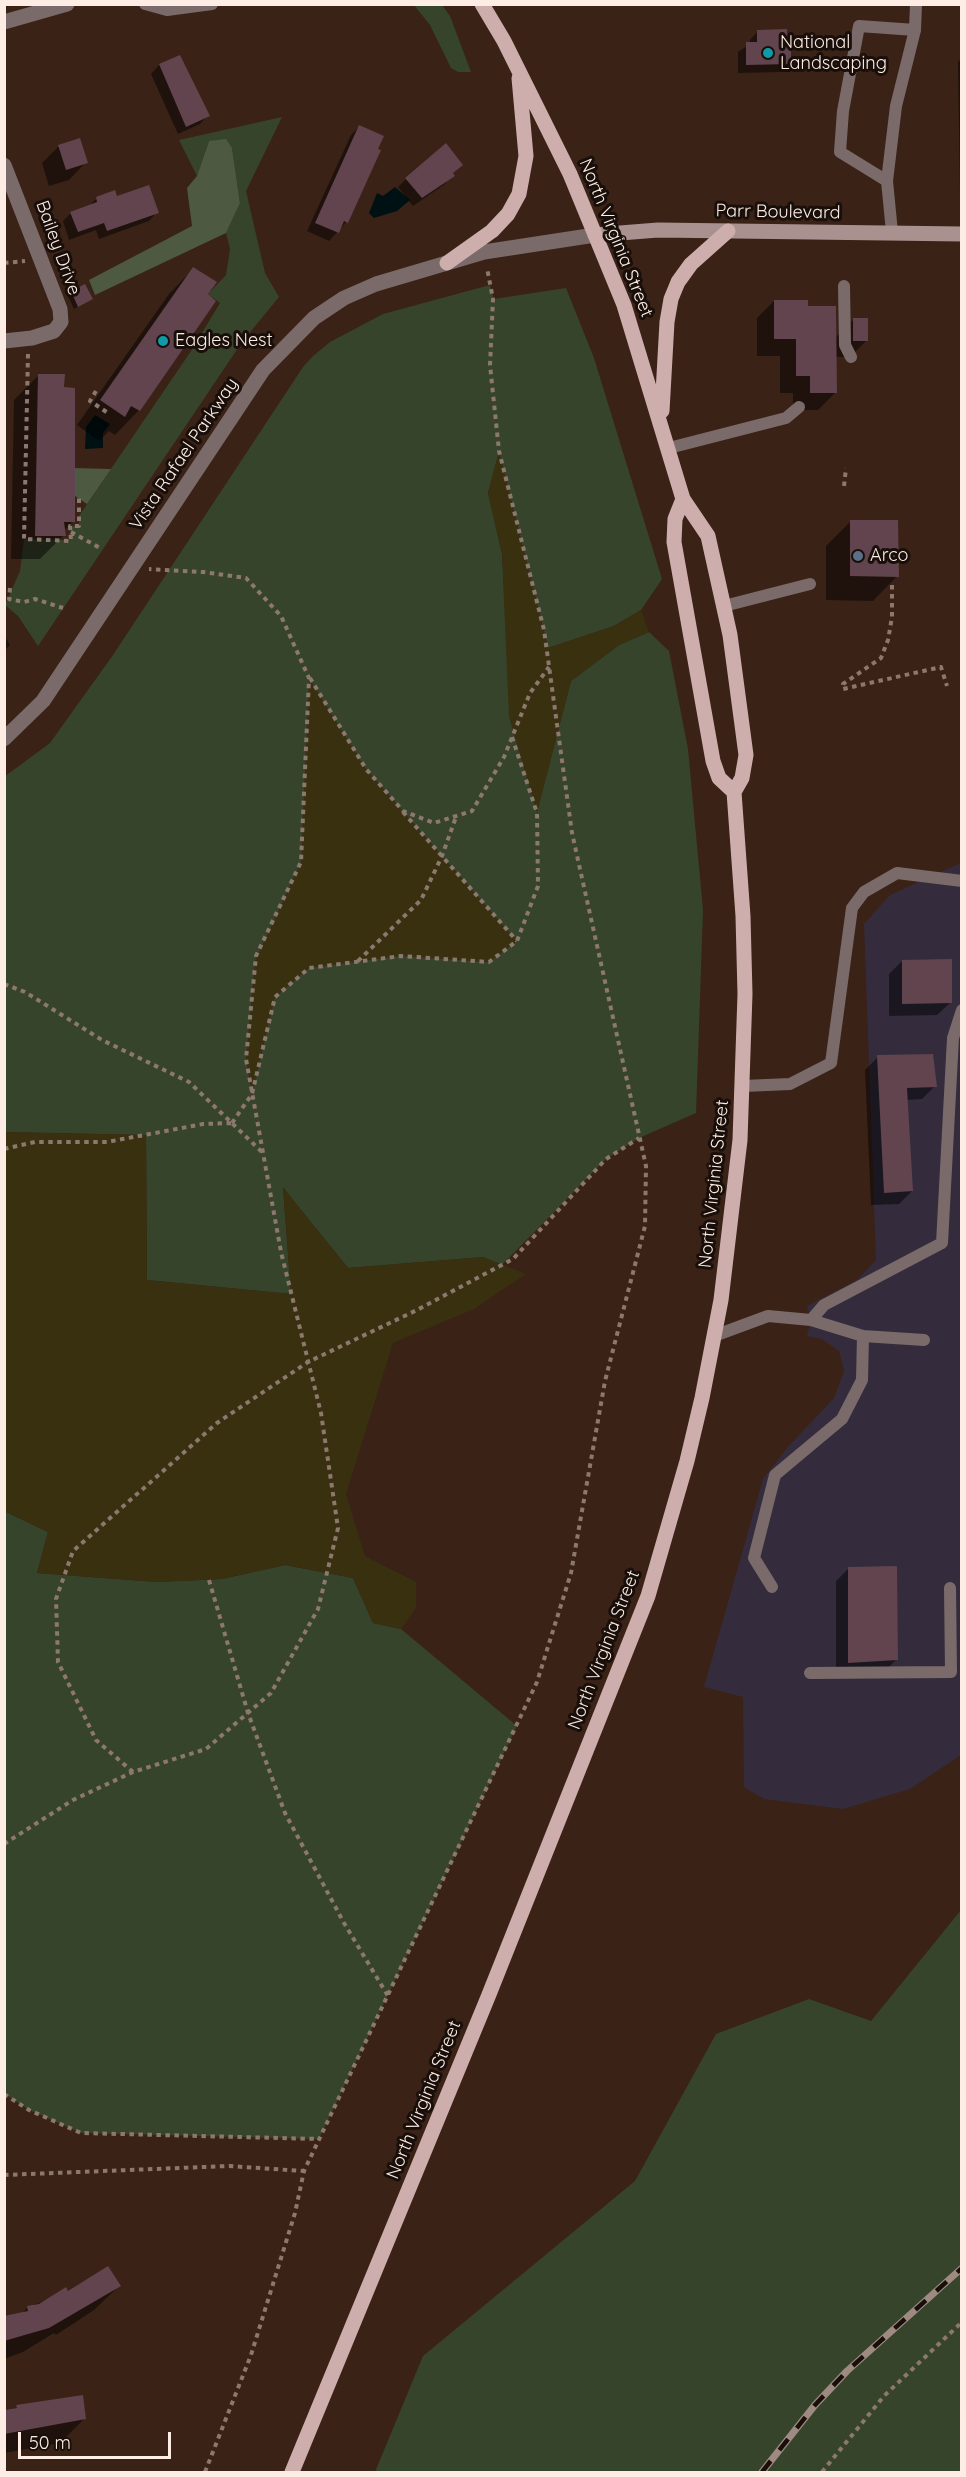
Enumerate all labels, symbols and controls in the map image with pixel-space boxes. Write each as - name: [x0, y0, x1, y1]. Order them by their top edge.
- place label: National Landscaping: [780, 32, 887, 74]
- marker: National Landscaping: [761, 46, 775, 60]
- street label: North Virginia Street: [574, 156, 658, 320]
- street label: Bailey Drive: [31, 198, 85, 298]
- street label: Parr Boulevard: [715, 200, 841, 224]
- place label: Eagles Nest: [175, 330, 273, 352]
- marker: Eagles Nest: [156, 334, 170, 348]
- street label: Vista Rafael Parkway: [125, 374, 243, 534]
- place label: Arco: [870, 545, 908, 567]
- marker: Arco: [851, 549, 865, 563]
- street label: North Virginia Street: [694, 1099, 734, 1269]
- street label: North Virginia Street: [564, 1567, 644, 1733]
- street label: North Virginia Street: [382, 2018, 466, 2182]
- scale bar: [21, 2420, 174, 2458]
- text: 50 m: [29, 2431, 71, 2454]

